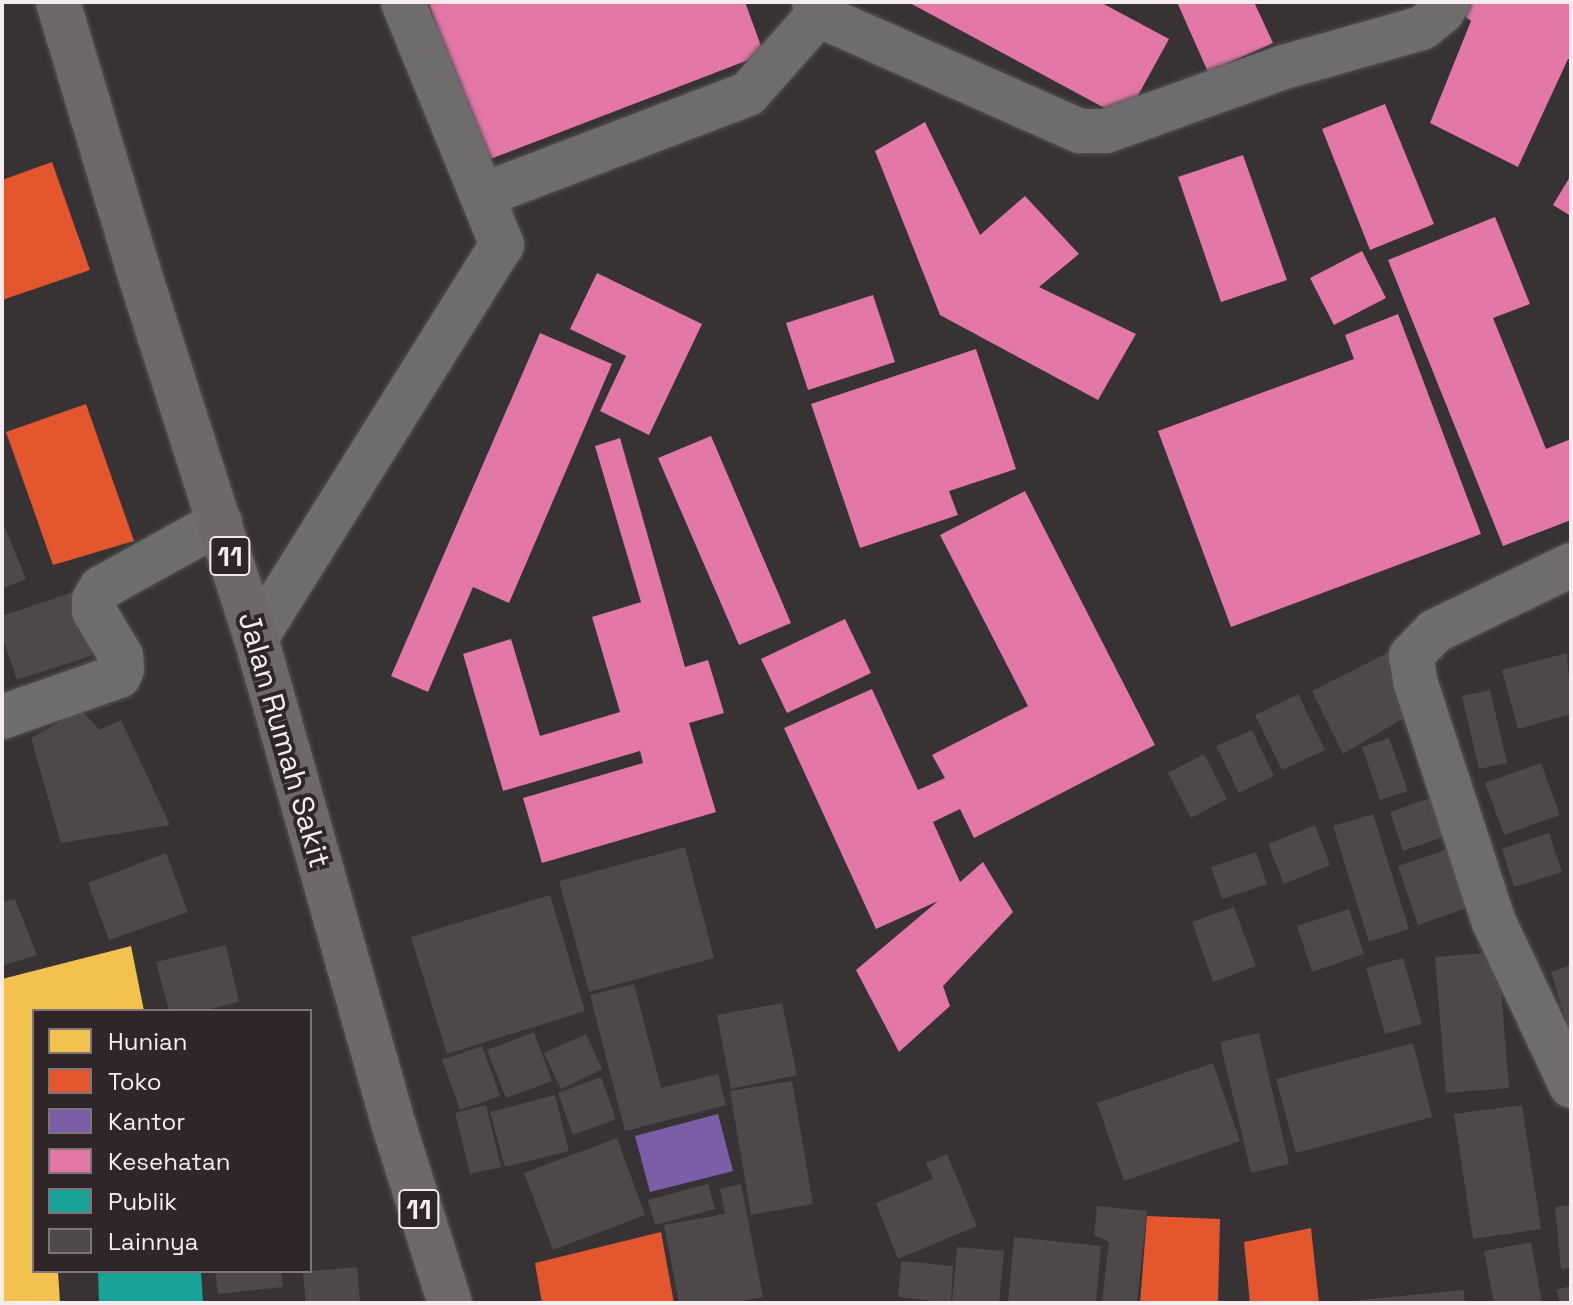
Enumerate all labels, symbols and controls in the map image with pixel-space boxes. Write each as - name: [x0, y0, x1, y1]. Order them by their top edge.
- road number: 11: [208, 532, 252, 580]
- street label: Jalan Rumah Sakit: [230, 608, 338, 872]
- legend: [32, 1009, 312, 1273]
- text: Hunian: [108, 1026, 188, 1057]
- text: Toko: [108, 1066, 162, 1097]
- text: Kantor: [108, 1106, 185, 1137]
- text: Kesehatan: [108, 1146, 230, 1177]
- road number: 11: [397, 1185, 441, 1233]
- text: Publik: [108, 1186, 177, 1217]
- text: Lainnya: [108, 1226, 199, 1257]

